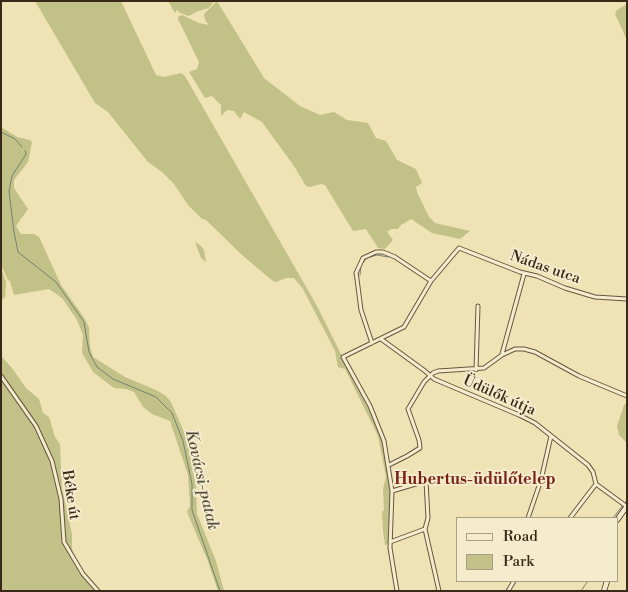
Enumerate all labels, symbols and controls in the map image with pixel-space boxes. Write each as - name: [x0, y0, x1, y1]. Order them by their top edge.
- street label: Nádas utca: [507, 248, 583, 288]
- street label: Üdülők útja: [460, 372, 538, 420]
- water label: Kovácsi-patak: [180, 428, 222, 532]
- street label: Béke út: [57, 469, 83, 521]
- district label: Hubertus-üdülőtelep: [394, 470, 556, 490]
- legend: [456, 517, 618, 582]
- text: Road: [503, 527, 538, 546]
- text: Park: [503, 552, 534, 571]

